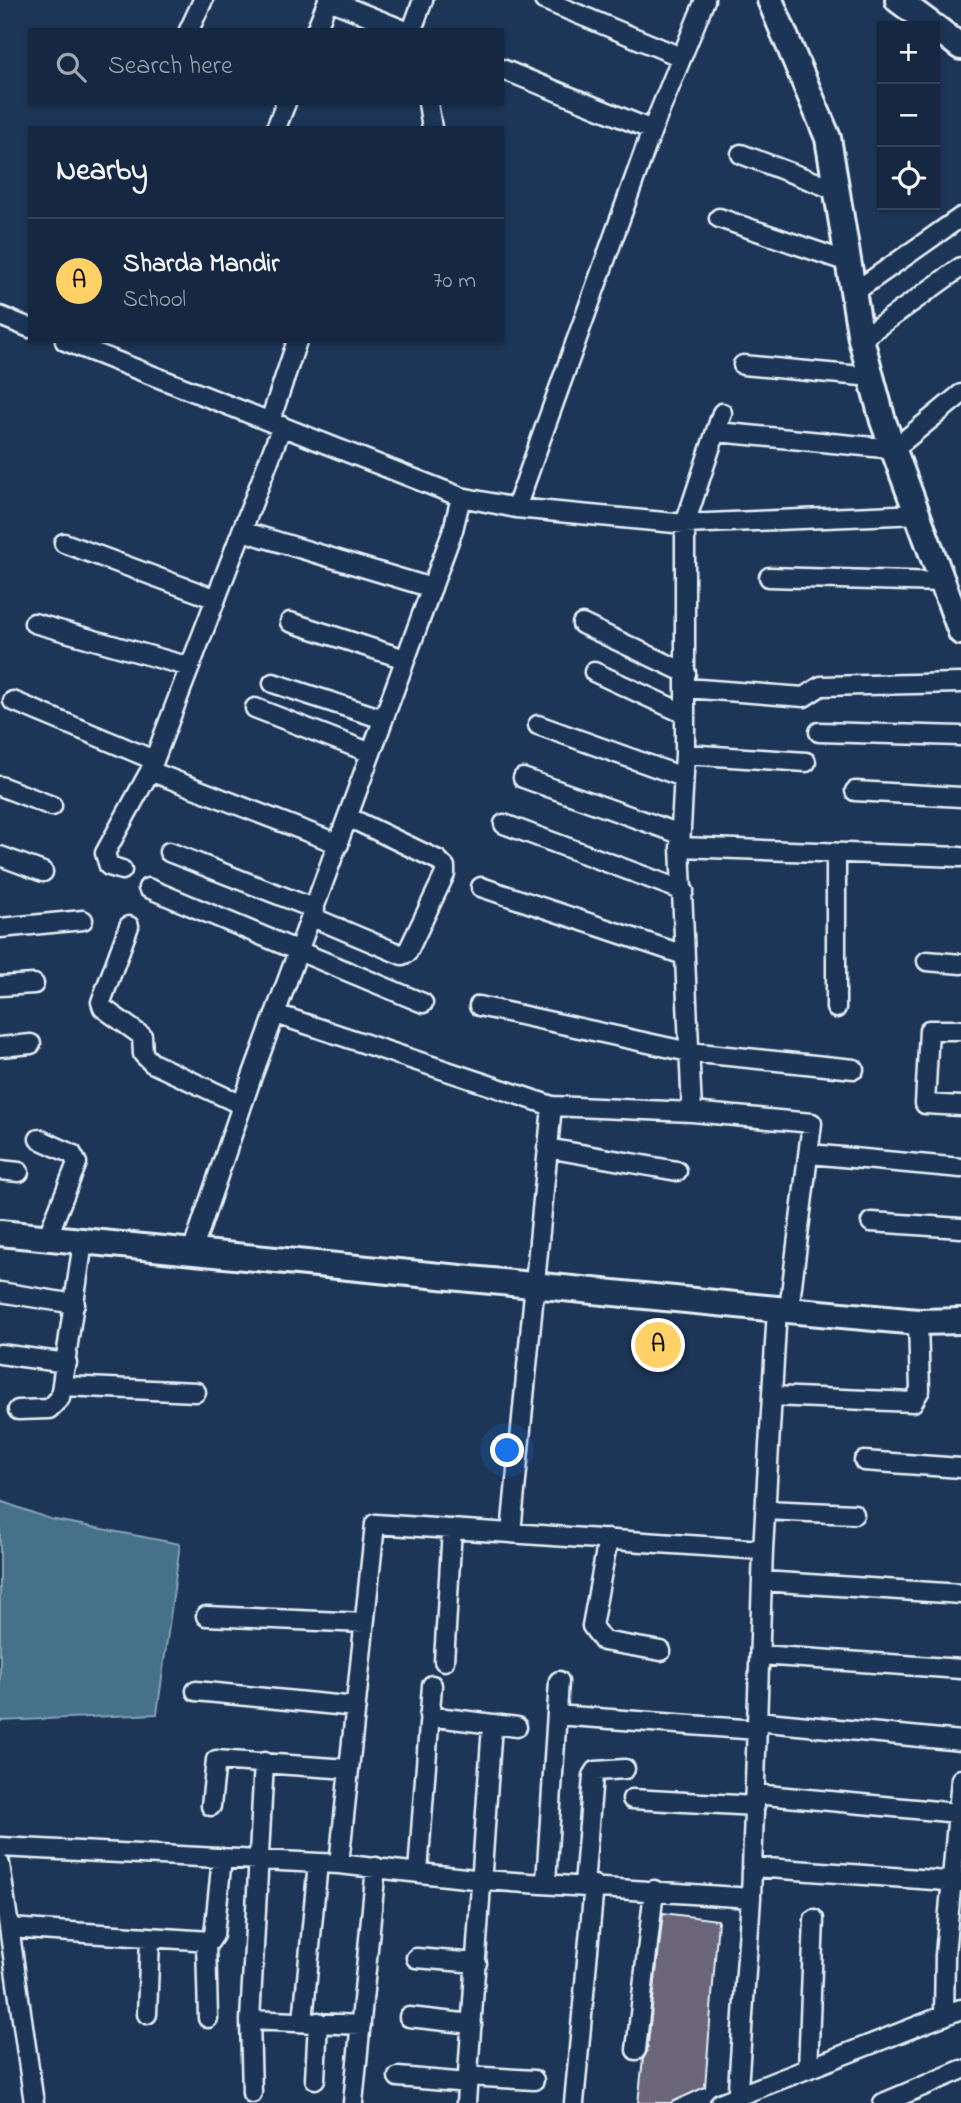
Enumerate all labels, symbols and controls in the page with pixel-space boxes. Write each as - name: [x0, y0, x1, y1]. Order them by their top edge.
- map controls: [877, 21, 940, 210]
- button: +: [877, 21, 940, 84]
- search box: [28, 28, 504, 105]
- icon: search: [52, 48, 90, 86]
- text: Search here: [108, 48, 233, 86]
- button: −: [877, 84, 940, 147]
- button: locate: [877, 147, 940, 210]
- text: Nearby: [56, 150, 148, 194]
- text: Sharda Mandir: [123, 246, 279, 284]
- text: A: [72, 265, 86, 298]
- text: 70 m: [433, 265, 476, 298]
- text: School: [123, 284, 186, 317]
- pin: A: [635, 1319, 681, 1371]
- your location: [490, 1433, 524, 1467]

